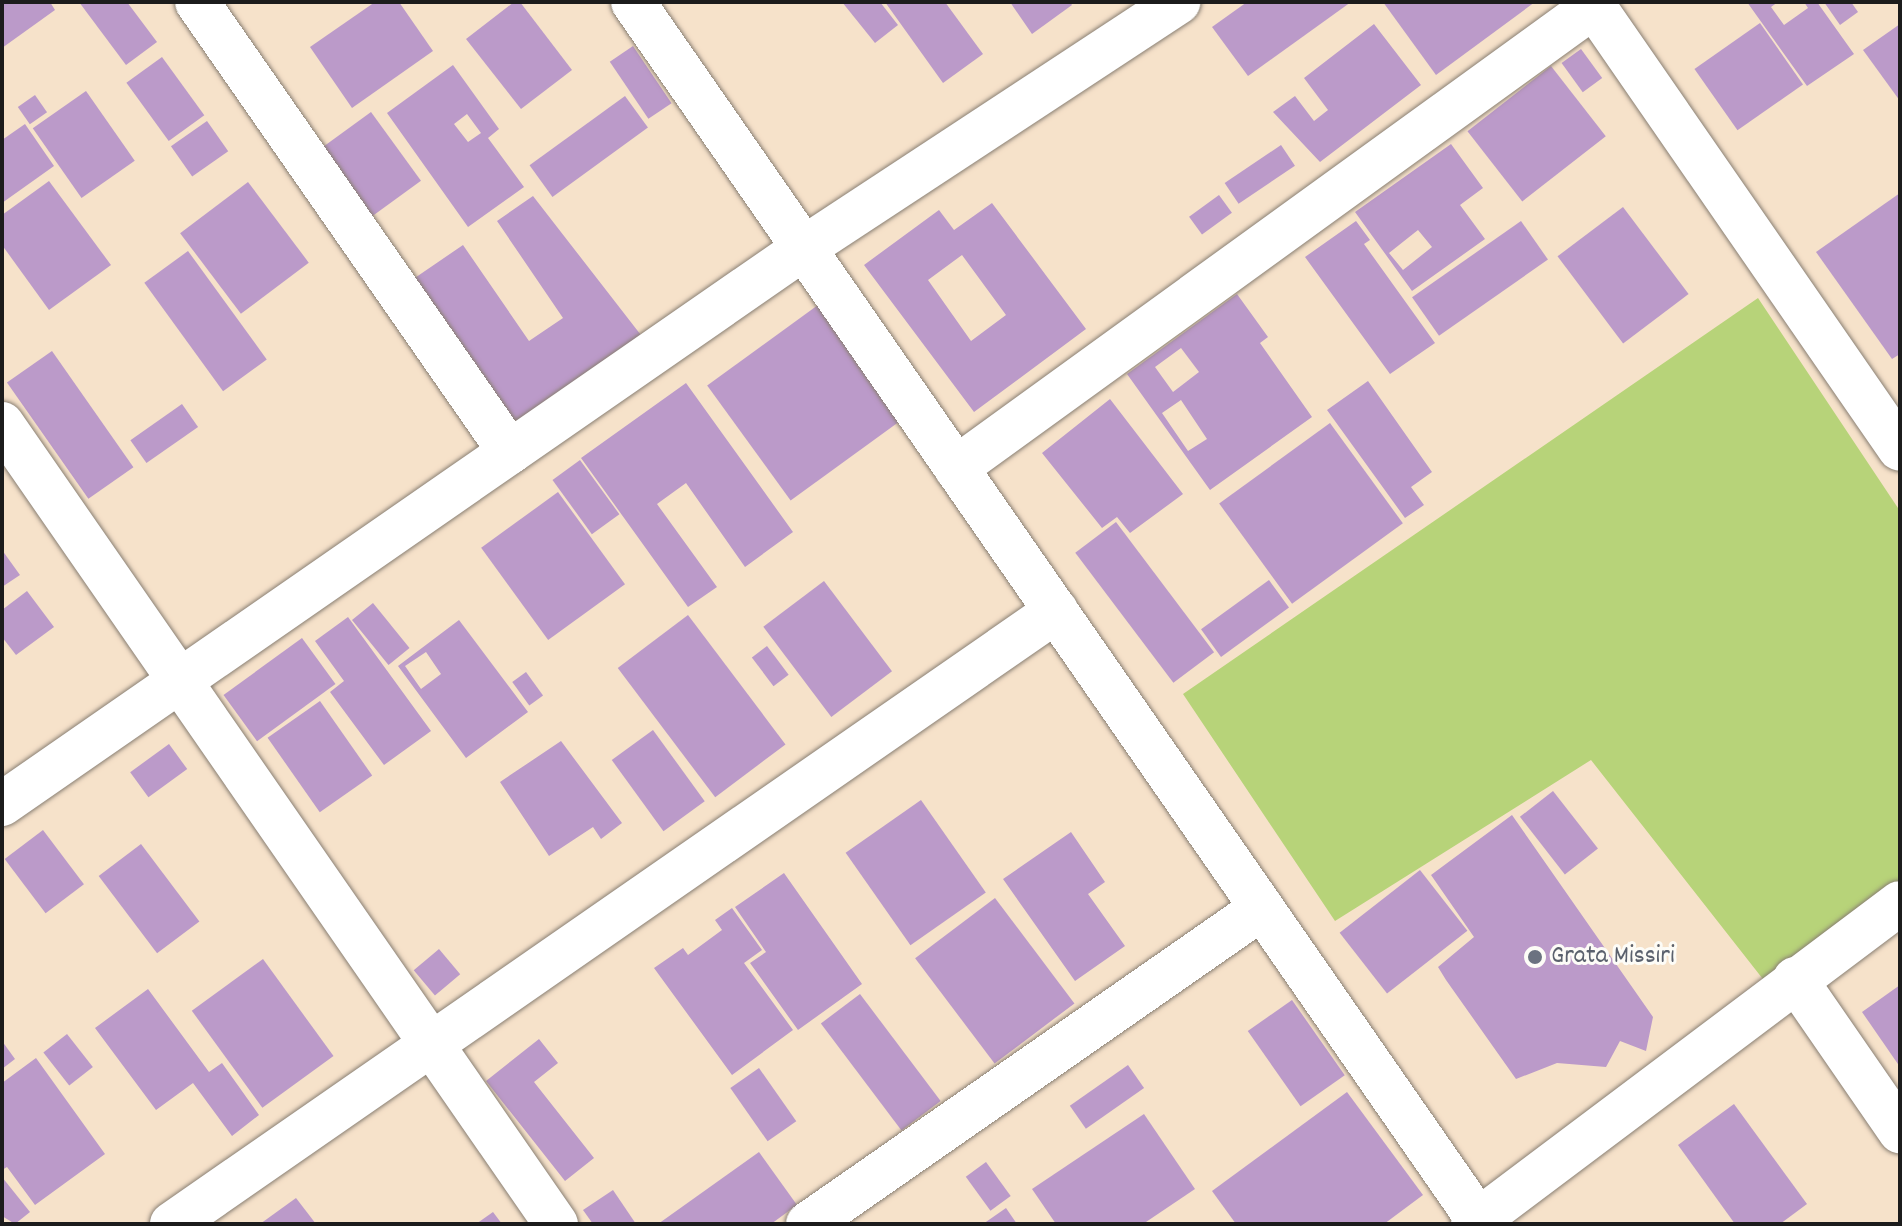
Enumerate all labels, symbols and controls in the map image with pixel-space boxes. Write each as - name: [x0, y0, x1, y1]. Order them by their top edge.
- place label: Grata Missiri: [1551, 941, 1675, 973]
- marker: Grata Missiri: [1526, 948, 1544, 966]

